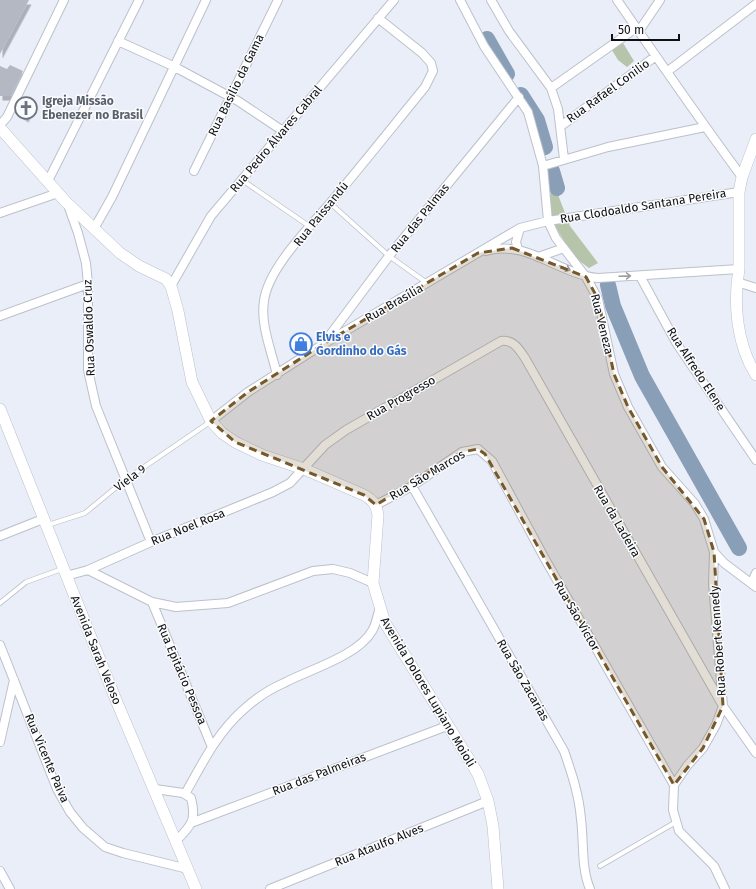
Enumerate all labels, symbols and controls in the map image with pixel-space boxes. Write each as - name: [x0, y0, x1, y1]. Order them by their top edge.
- scale bar: [612, 16, 679, 42]
- text: 50 m: [618, 23, 644, 37]
- street label: Rua Basílio da Gama: [205, 32, 267, 138]
- street label: Rua Rafael Conilio: [564, 56, 652, 126]
- street label: Rua Pedro Álvares Cabral: [226, 82, 325, 195]
- place label: Igreja Missão Ebenezer no Brasil: [42, 94, 143, 122]
- church icon: Igreja Missão Ebenezer no Brasil: [13, 95, 39, 121]
- street label: Rua Paissandú: [291, 179, 351, 249]
- street label: Rua das Palmas: [388, 180, 452, 255]
- street label: Rua Clodoaldo Santana Pereira: [559, 186, 727, 226]
- one-way arrow: [558, 265, 570, 273]
- one-way arrow: [618, 273, 631, 280]
- street label: Rua Oswaldo Cruz: [80, 279, 98, 377]
- street label: Rua Brasília: [363, 281, 425, 325]
- street label: Rua Veneza: [588, 292, 616, 356]
- street label: Rua Alfredo Elene: [664, 325, 728, 413]
- place label: Elvis e Gordinho do Gás: [316, 330, 407, 358]
- shop icon: Elvis e Gordinho do Gás: [288, 331, 314, 357]
- street label: Rua Progresso: [364, 373, 438, 423]
- street label: Rua São Marcos: [387, 447, 468, 503]
- street label: Viela 9: [111, 462, 149, 494]
- street label: Rua da Ladeira: [591, 482, 643, 560]
- street label: Rua Noel Rosa: [149, 506, 227, 548]
- street label: Rua São Victor: [551, 578, 603, 654]
- street label: Rua Robert Kennedy: [707, 585, 729, 697]
- street label: Avenida Sarah Veloso: [68, 593, 124, 707]
- street label: Avenida Dolores Lupiano Moioli: [378, 615, 478, 769]
- street label: Rua Epitácio Pessoa: [154, 621, 210, 727]
- street label: Rua São Zacarias: [494, 637, 552, 724]
- street label: Rua Vicente Paiva: [22, 711, 72, 805]
- street label: Rua das Palmeiras: [270, 750, 368, 798]
- street label: Rua Ataulfo Alves: [333, 821, 426, 869]

